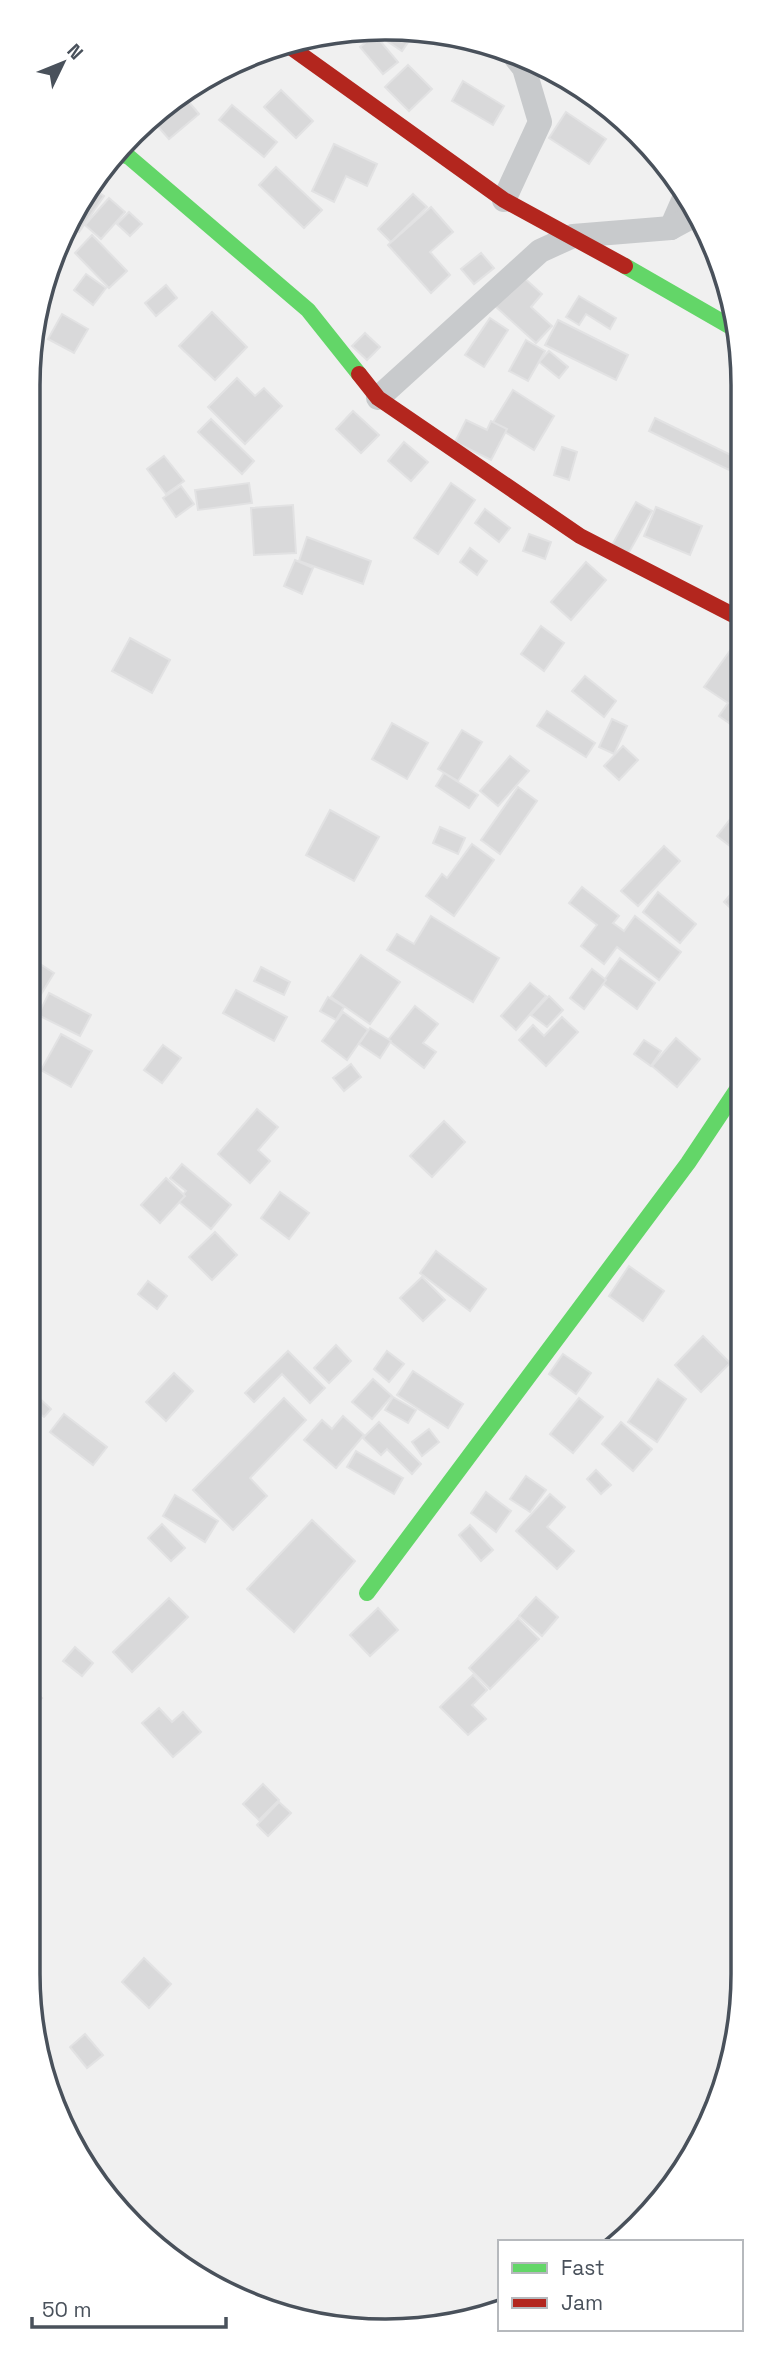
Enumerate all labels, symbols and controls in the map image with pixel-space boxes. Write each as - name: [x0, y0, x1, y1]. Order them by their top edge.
- north arrow: [28, 28, 98, 98]
- text: N: [62, 39, 89, 65]
- legend: [498, 2240, 743, 2331]
- text: Fast: [561, 2254, 605, 2281]
- scale bar: [32, 2286, 226, 2330]
- text: Jam: [561, 2289, 603, 2316]
- text: 50 m: [42, 2296, 92, 2323]

